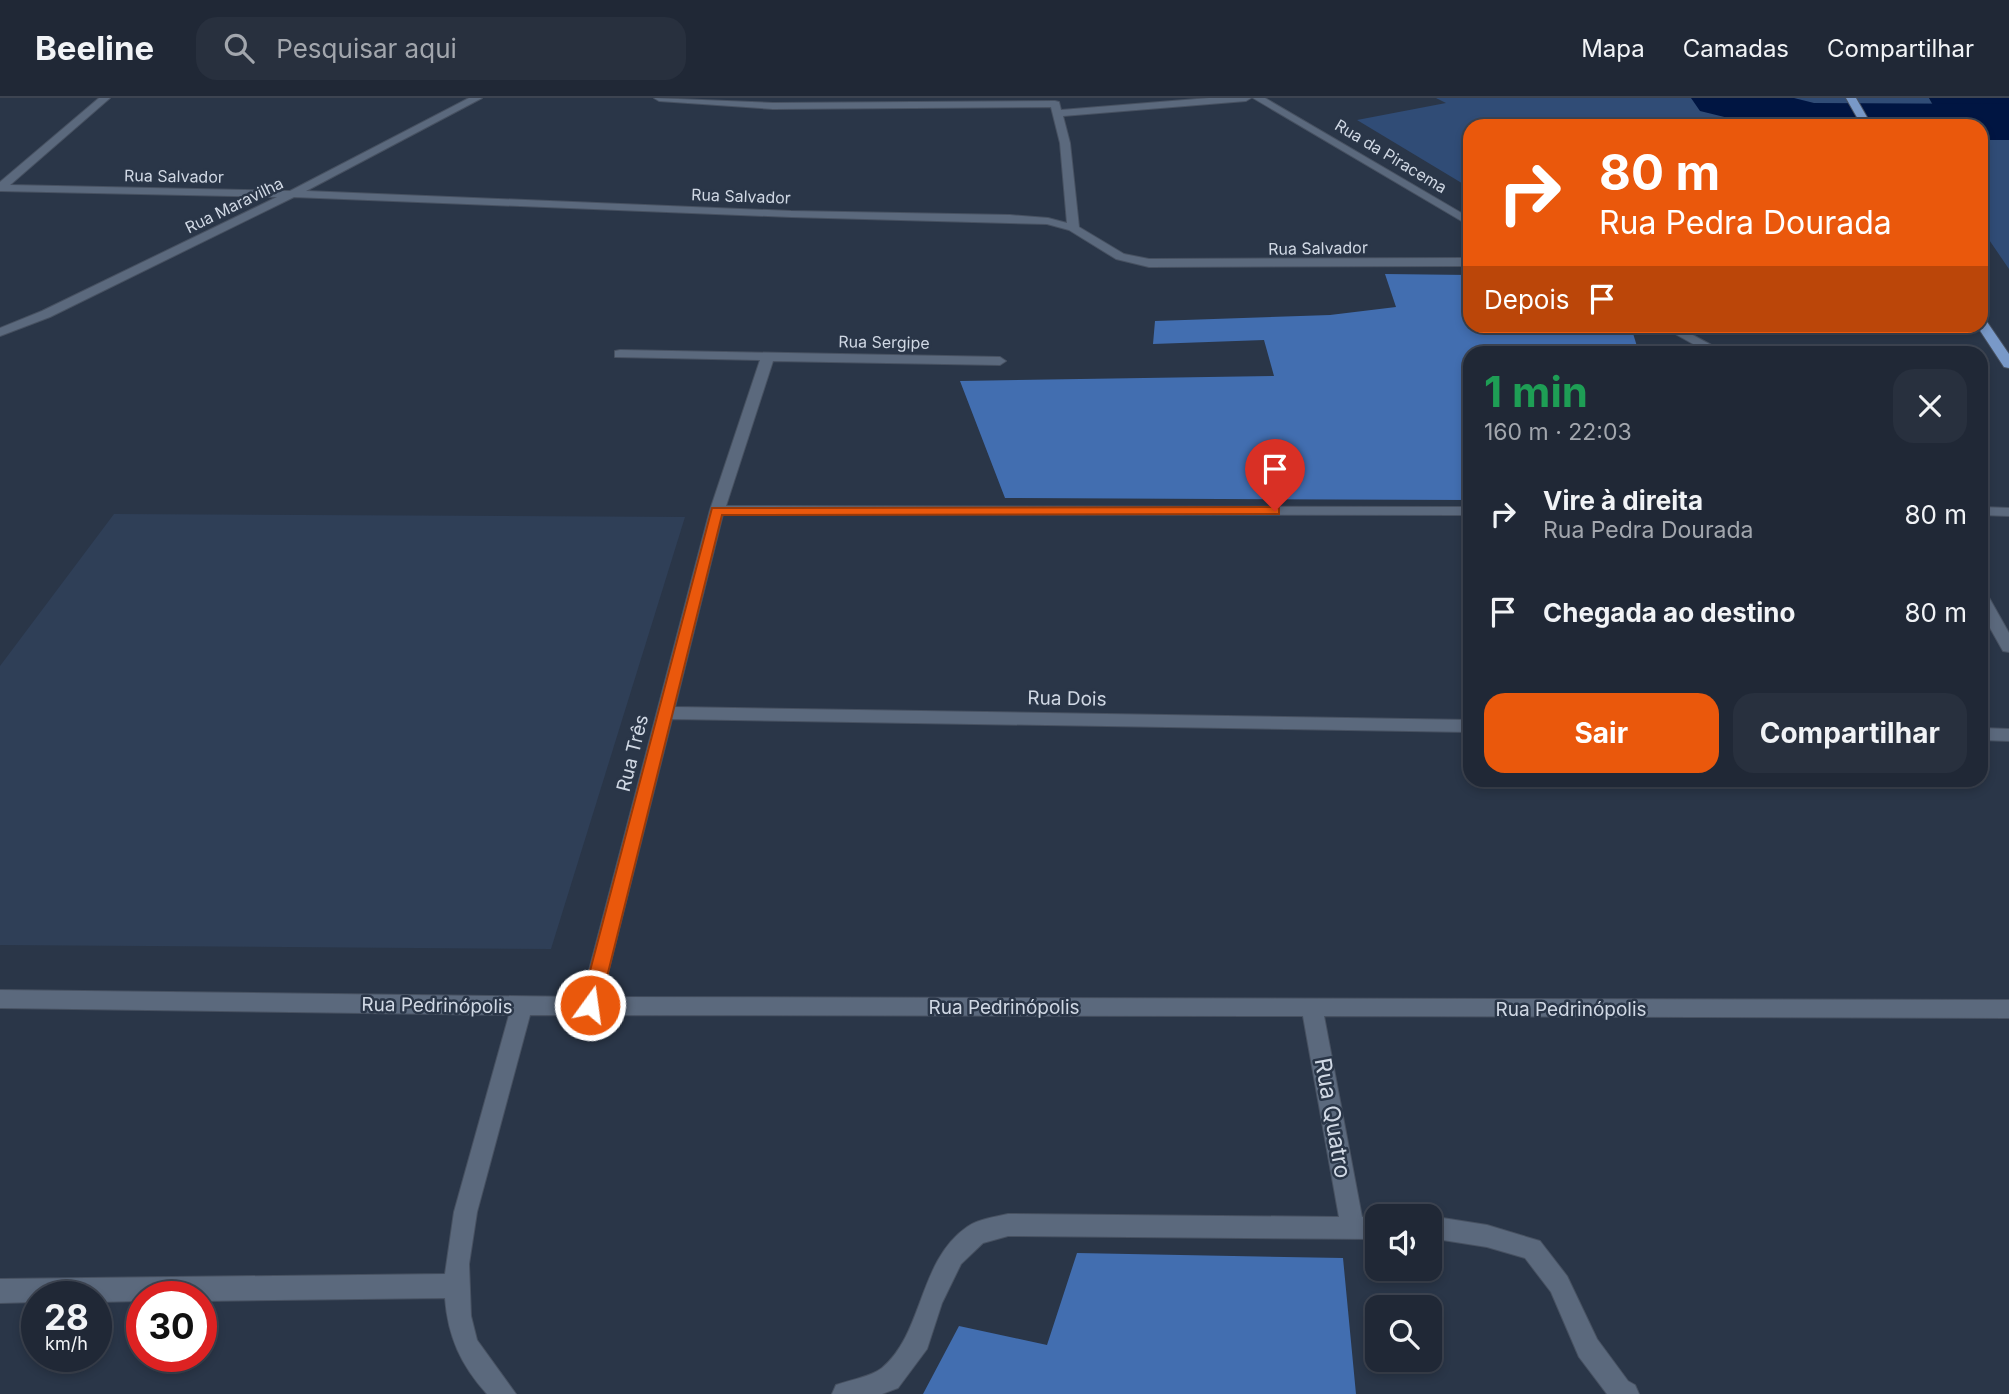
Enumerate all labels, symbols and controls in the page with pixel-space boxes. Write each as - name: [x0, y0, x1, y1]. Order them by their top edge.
- search box: [196, 17, 686, 80]
- text: Beeline: [35, 28, 154, 68]
- icon: search: [220, 29, 258, 67]
- text: Pesquisar aqui: [276, 33, 457, 64]
- text: Mapa: [1581, 34, 1645, 63]
- text: Camadas: [1683, 34, 1789, 63]
- text: Compartilhar: [1827, 34, 1974, 63]
- street label: Rua da Piracema: [1331, 115, 1451, 197]
- text: 80 m: [1599, 143, 1720, 202]
- icon: right: [1484, 147, 1575, 238]
- street label: Rua Salvador: [124, 165, 224, 187]
- street label: Rua Maravilha: [182, 173, 286, 237]
- street label: Rua Salvador: [691, 184, 791, 208]
- text: Rua Pedra Dourada: [1599, 203, 1892, 242]
- street label: Rua Salvador: [1268, 237, 1368, 259]
- icon: arrive: [1583, 280, 1621, 318]
- text: Depois: [1484, 284, 1569, 315]
- street label: Rua Sergipe: [838, 331, 930, 353]
- text: 1 min: [1484, 366, 1588, 417]
- button: close: [1893, 369, 1967, 443]
- text: 160 m · 22:03: [1484, 418, 1632, 446]
- pin: [1245, 439, 1305, 511]
- icon: arrive: [1256, 450, 1294, 488]
- text: Vire à direita: [1543, 485, 1703, 516]
- icon: right: [1484, 495, 1522, 533]
- text: 80 m: [1904, 499, 1967, 530]
- text: Rua Pedra Dourada: [1543, 516, 1753, 544]
- icon: arrive: [1484, 593, 1522, 631]
- text: Chegada ao destino: [1543, 597, 1795, 628]
- text: 80 m: [1904, 597, 1967, 628]
- street label: Rua Dois: [1027, 686, 1107, 711]
- button: Sair: [1484, 693, 1719, 773]
- button: Compartilhar: [1733, 693, 1967, 773]
- street label: Rua Três: [612, 712, 653, 794]
- position arrow: [553, 968, 627, 1042]
- street label: Rua Pedrinópolis: [361, 993, 513, 1018]
- street label: Rua Pedrinópolis: [928, 996, 1080, 1019]
- street label: Rua Pedrinópolis: [1495, 998, 1647, 1021]
- street label: Rua Quatro: [1309, 1056, 1357, 1180]
- map controls: [1365, 1204, 1442, 1372]
- button: sound: [1365, 1204, 1442, 1281]
- speed limit sign: 30: [126, 1281, 217, 1372]
- button: search: [1365, 1295, 1442, 1372]
- text: 28: [44, 1296, 89, 1338]
- text: km/h: [45, 1333, 88, 1354]

